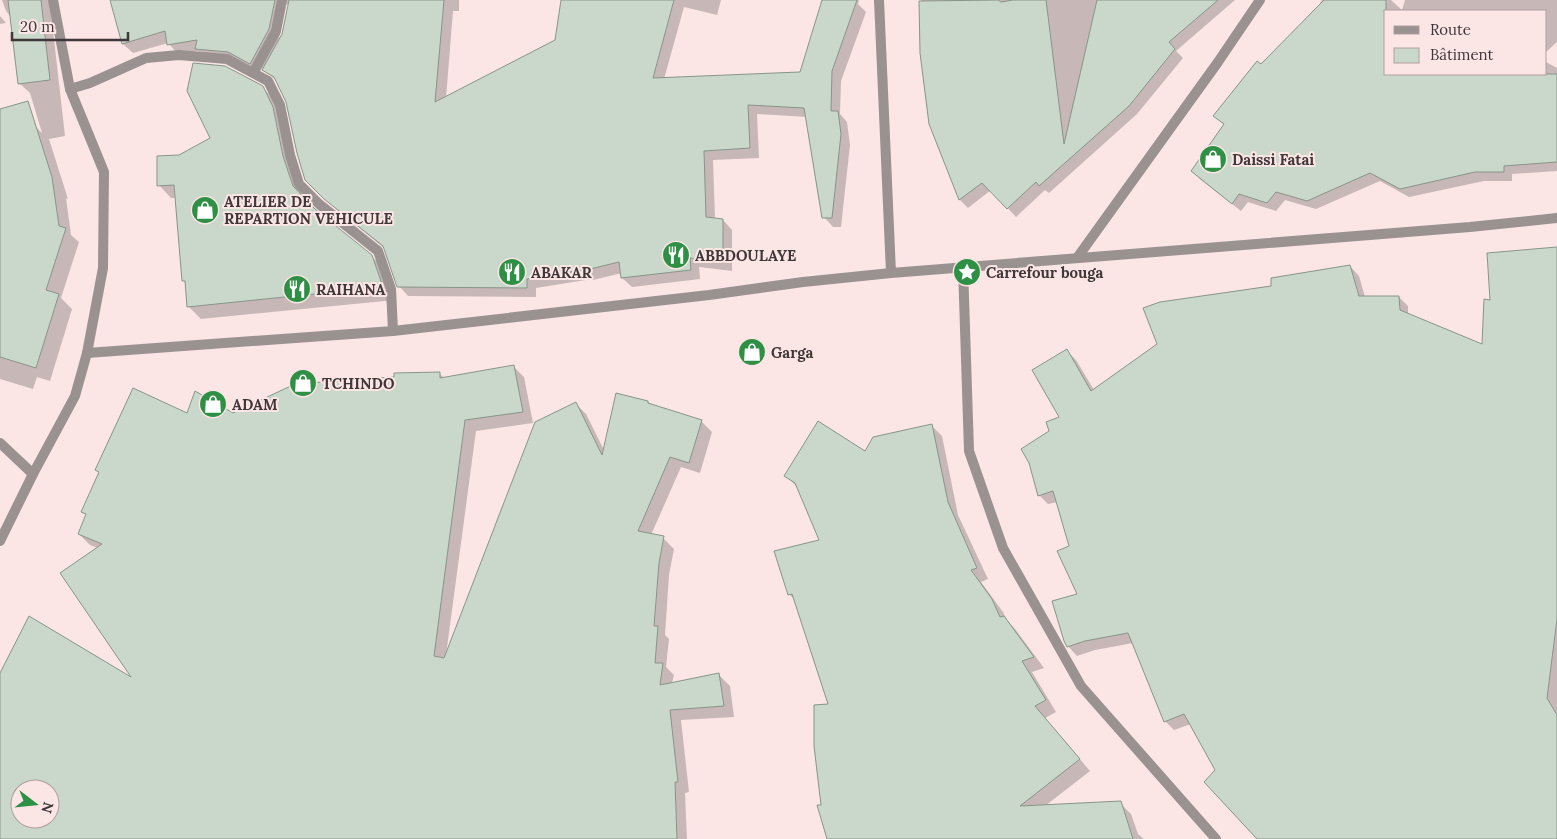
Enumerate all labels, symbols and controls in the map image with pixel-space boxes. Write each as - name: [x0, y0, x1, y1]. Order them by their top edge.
- scale bar: [12, 10, 129, 42]
- legend: [1384, 10, 1547, 75]
- text: 20 m: [20, 17, 55, 36]
- text: Route: [1430, 20, 1471, 39]
- text: Bâtiment: [1430, 45, 1493, 64]
- shop icon: Daissi Fatai: [1198, 144, 1228, 174]
- place label: Daissi Fatai: [1232, 150, 1314, 169]
- place label: ATELIER DE REPARTION VEHICULE: [224, 192, 393, 228]
- shop icon: ATELIER DE REPARTION VEHICULE: [190, 195, 220, 225]
- restaurant icon: ABBDOULAYE: [661, 240, 691, 270]
- place label: ABBDOULAYE: [695, 246, 796, 265]
- restaurant icon: ABAKAR: [497, 257, 527, 287]
- place icon: Carrefour bouga: [952, 257, 982, 287]
- place label: ABAKAR: [531, 263, 592, 282]
- place label: Carrefour bouga: [986, 263, 1104, 282]
- restaurant icon: RAIHANA: [282, 274, 312, 304]
- place label: RAIHANA: [316, 280, 386, 299]
- shop icon: Garga: [737, 337, 767, 367]
- place label: Garga: [771, 343, 814, 362]
- shop icon: TCHINDO: [288, 368, 318, 398]
- place label: TCHINDO: [322, 374, 395, 393]
- shop icon: ADAM: [198, 389, 228, 419]
- place label: ADAM: [232, 395, 278, 414]
- north arrow: [10, 779, 60, 829]
- text: N: [37, 800, 58, 815]

